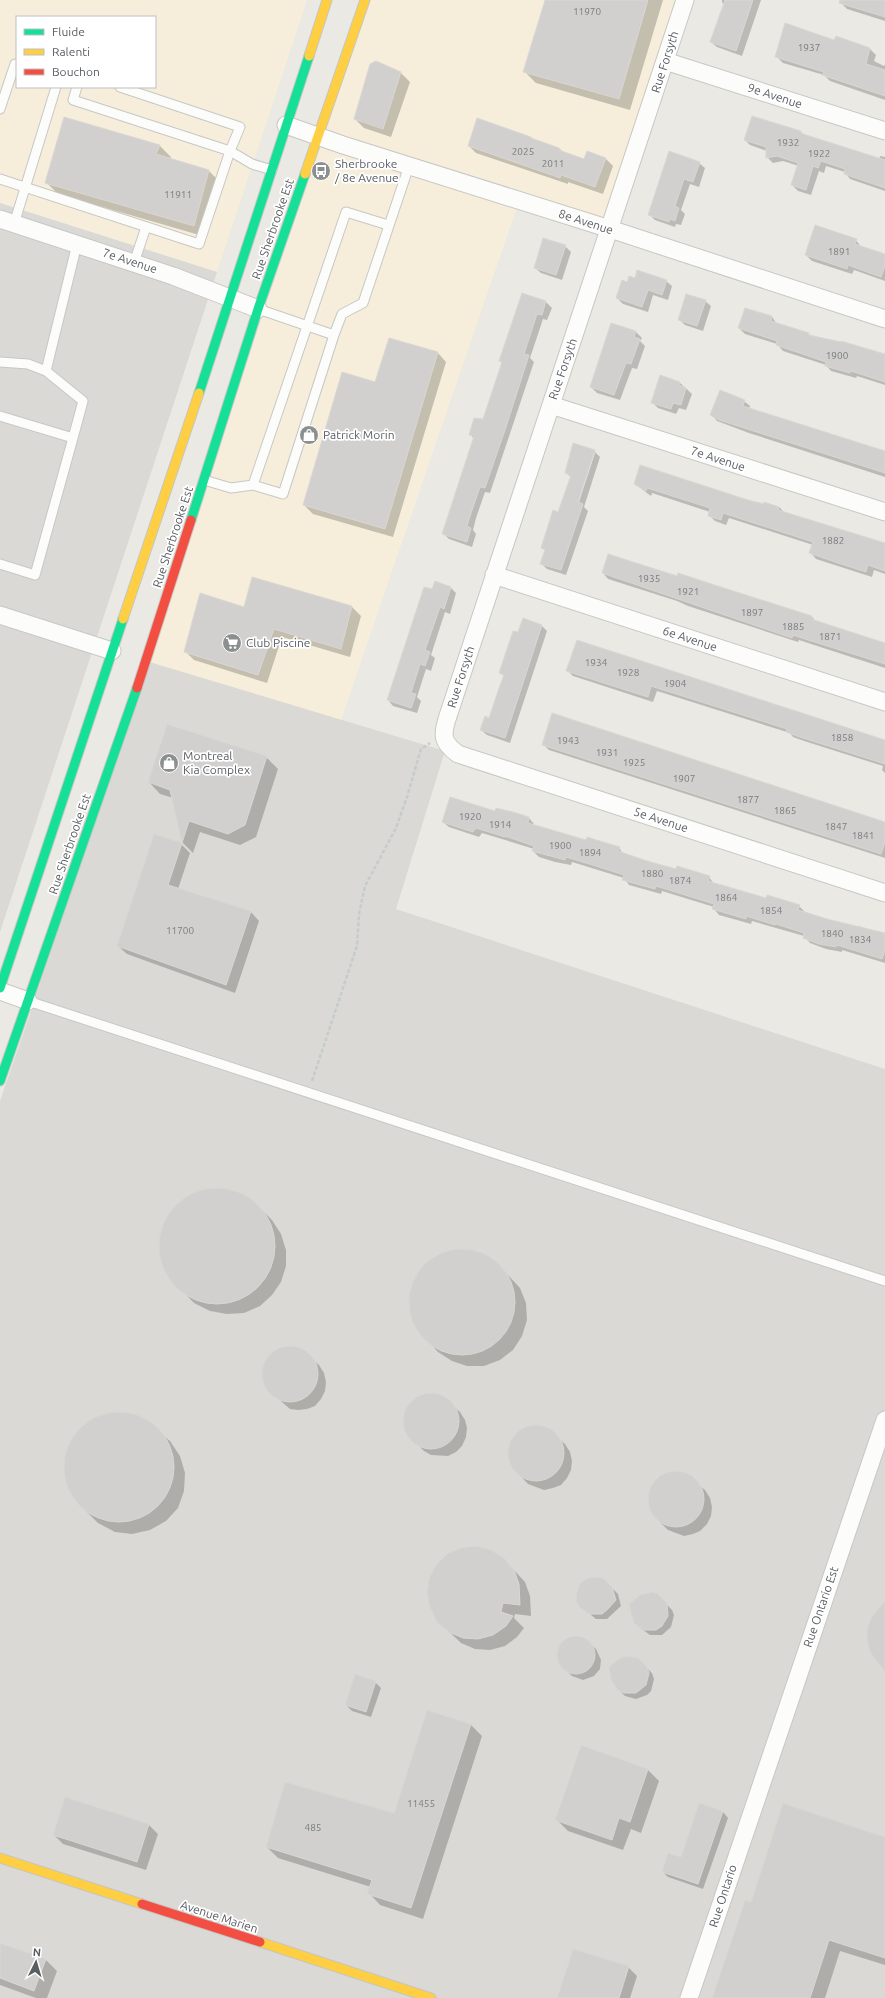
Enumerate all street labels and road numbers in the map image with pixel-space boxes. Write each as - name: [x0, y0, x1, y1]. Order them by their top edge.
- street label: Rue Forsyth: [648, 29, 681, 94]
- street label: 9e Avenue: [746, 81, 804, 110]
- street label: Rue Sherbrooke Est: [249, 177, 296, 281]
- street label: 8e Avenue: [557, 207, 615, 236]
- street label: 7e Avenue: [101, 246, 159, 275]
- street label: Rue Forsyth: [546, 336, 579, 401]
- street label: 7e Avenue: [689, 444, 747, 473]
- street label: Rue Sherbrooke Est: [150, 484, 195, 589]
- street label: 6e Avenue: [661, 624, 719, 653]
- street label: Rue Forsyth: [444, 644, 477, 709]
- street label: Rue Sherbrooke Est: [46, 792, 93, 896]
- street label: 5e Avenue: [632, 805, 690, 834]
- street label: Rue Ontario Est: [801, 1564, 841, 1649]
- street label: Rue Ontario: [706, 1863, 739, 1929]
- street label: Avenue Marien: [179, 1898, 260, 1935]

